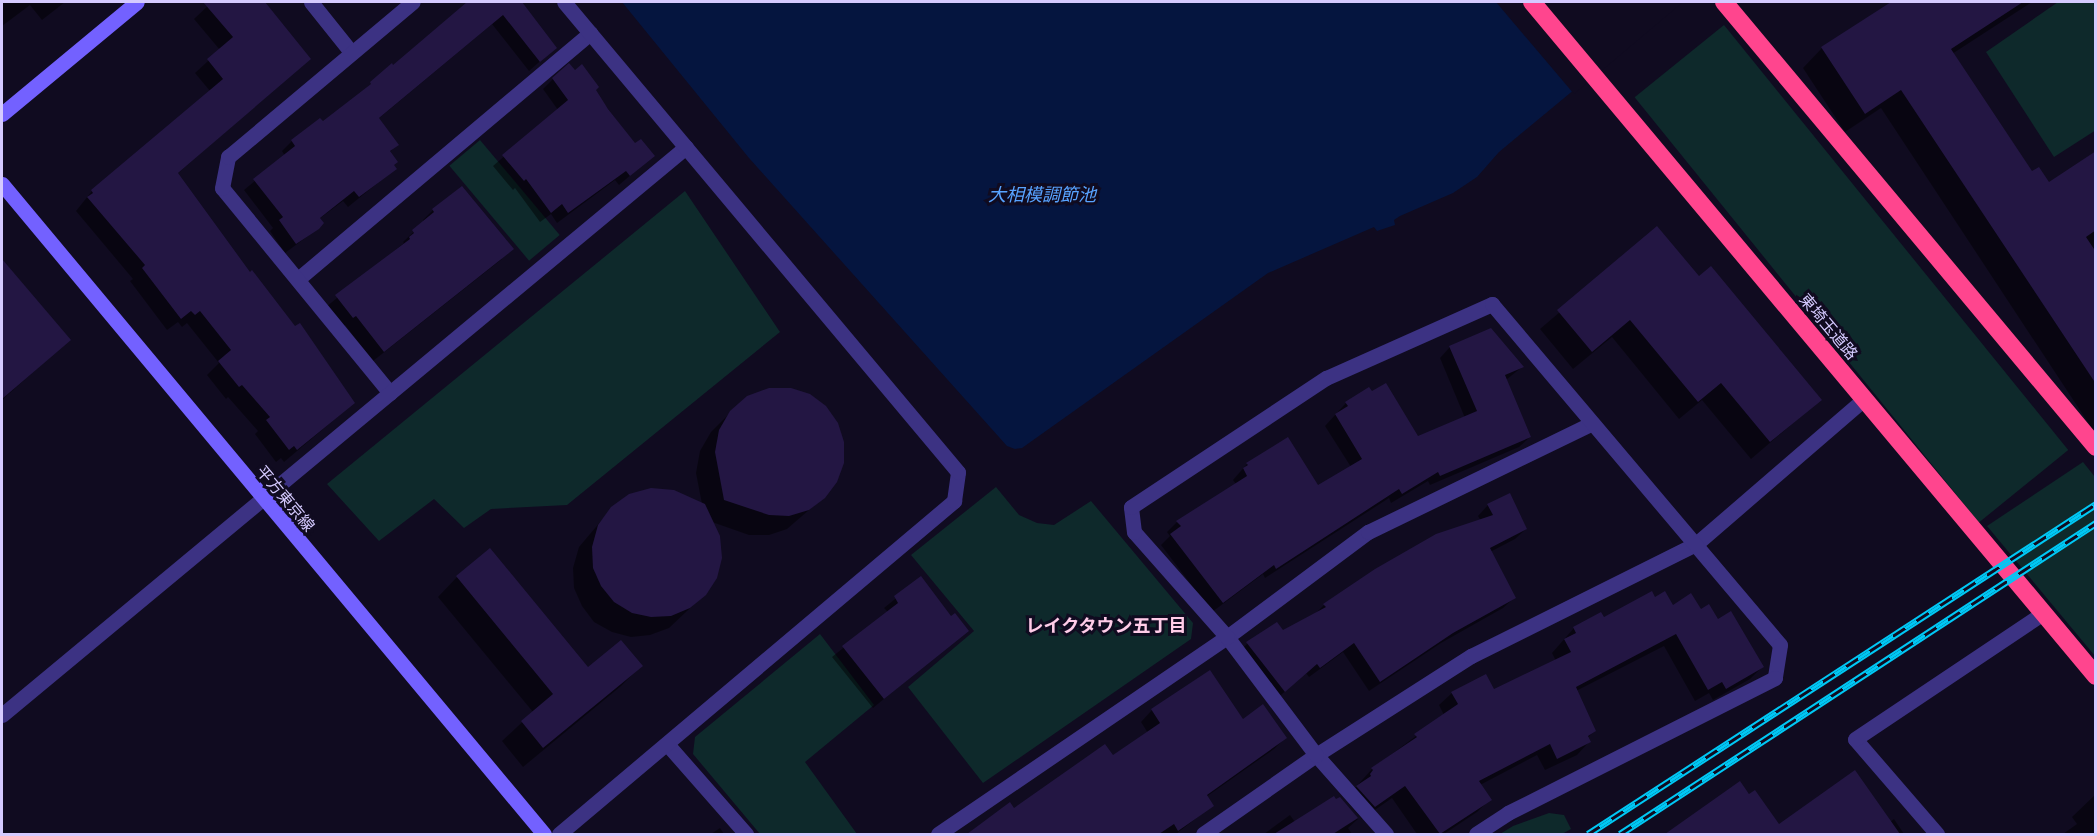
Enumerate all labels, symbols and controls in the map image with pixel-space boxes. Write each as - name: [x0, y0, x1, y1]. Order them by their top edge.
- water label: 大相模調節池: [988, 184, 1096, 206]
- street label: 東埼玉道路: [1795, 290, 1861, 364]
- street label: 平方東京線: [252, 462, 318, 536]
- district label: レイクタウン五丁目: [1025, 615, 1187, 637]

